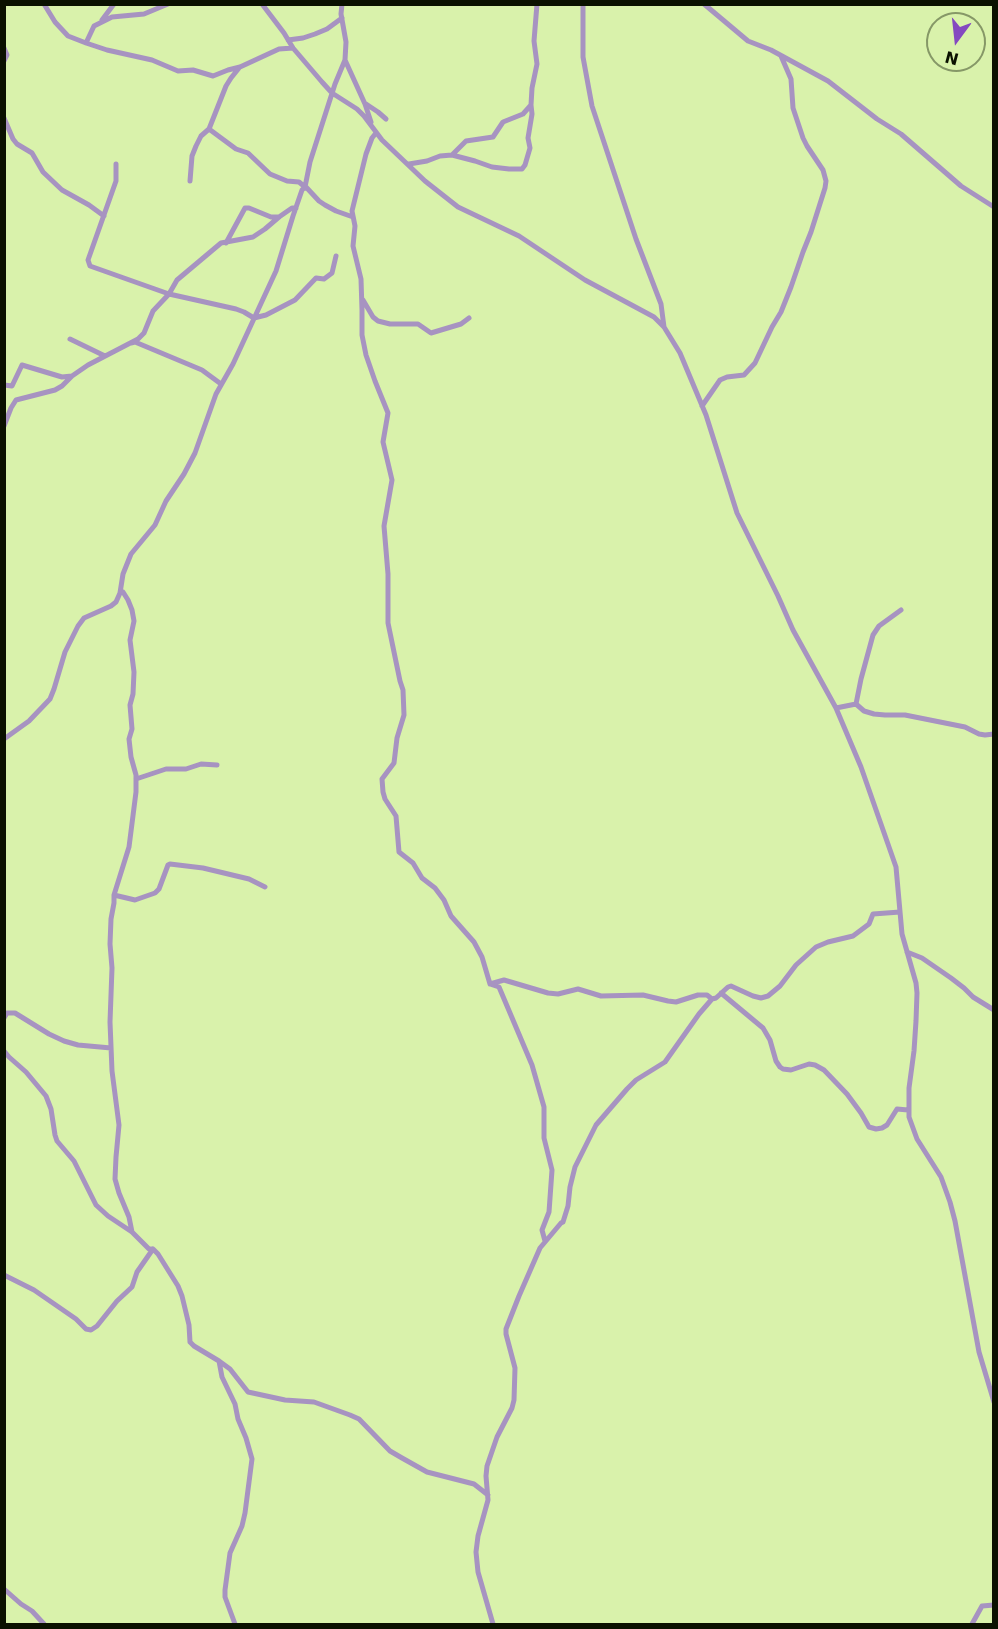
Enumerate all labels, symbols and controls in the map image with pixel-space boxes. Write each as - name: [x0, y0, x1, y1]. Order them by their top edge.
- north arrow: [926, 12, 986, 72]
- text: N: [943, 47, 961, 69]

